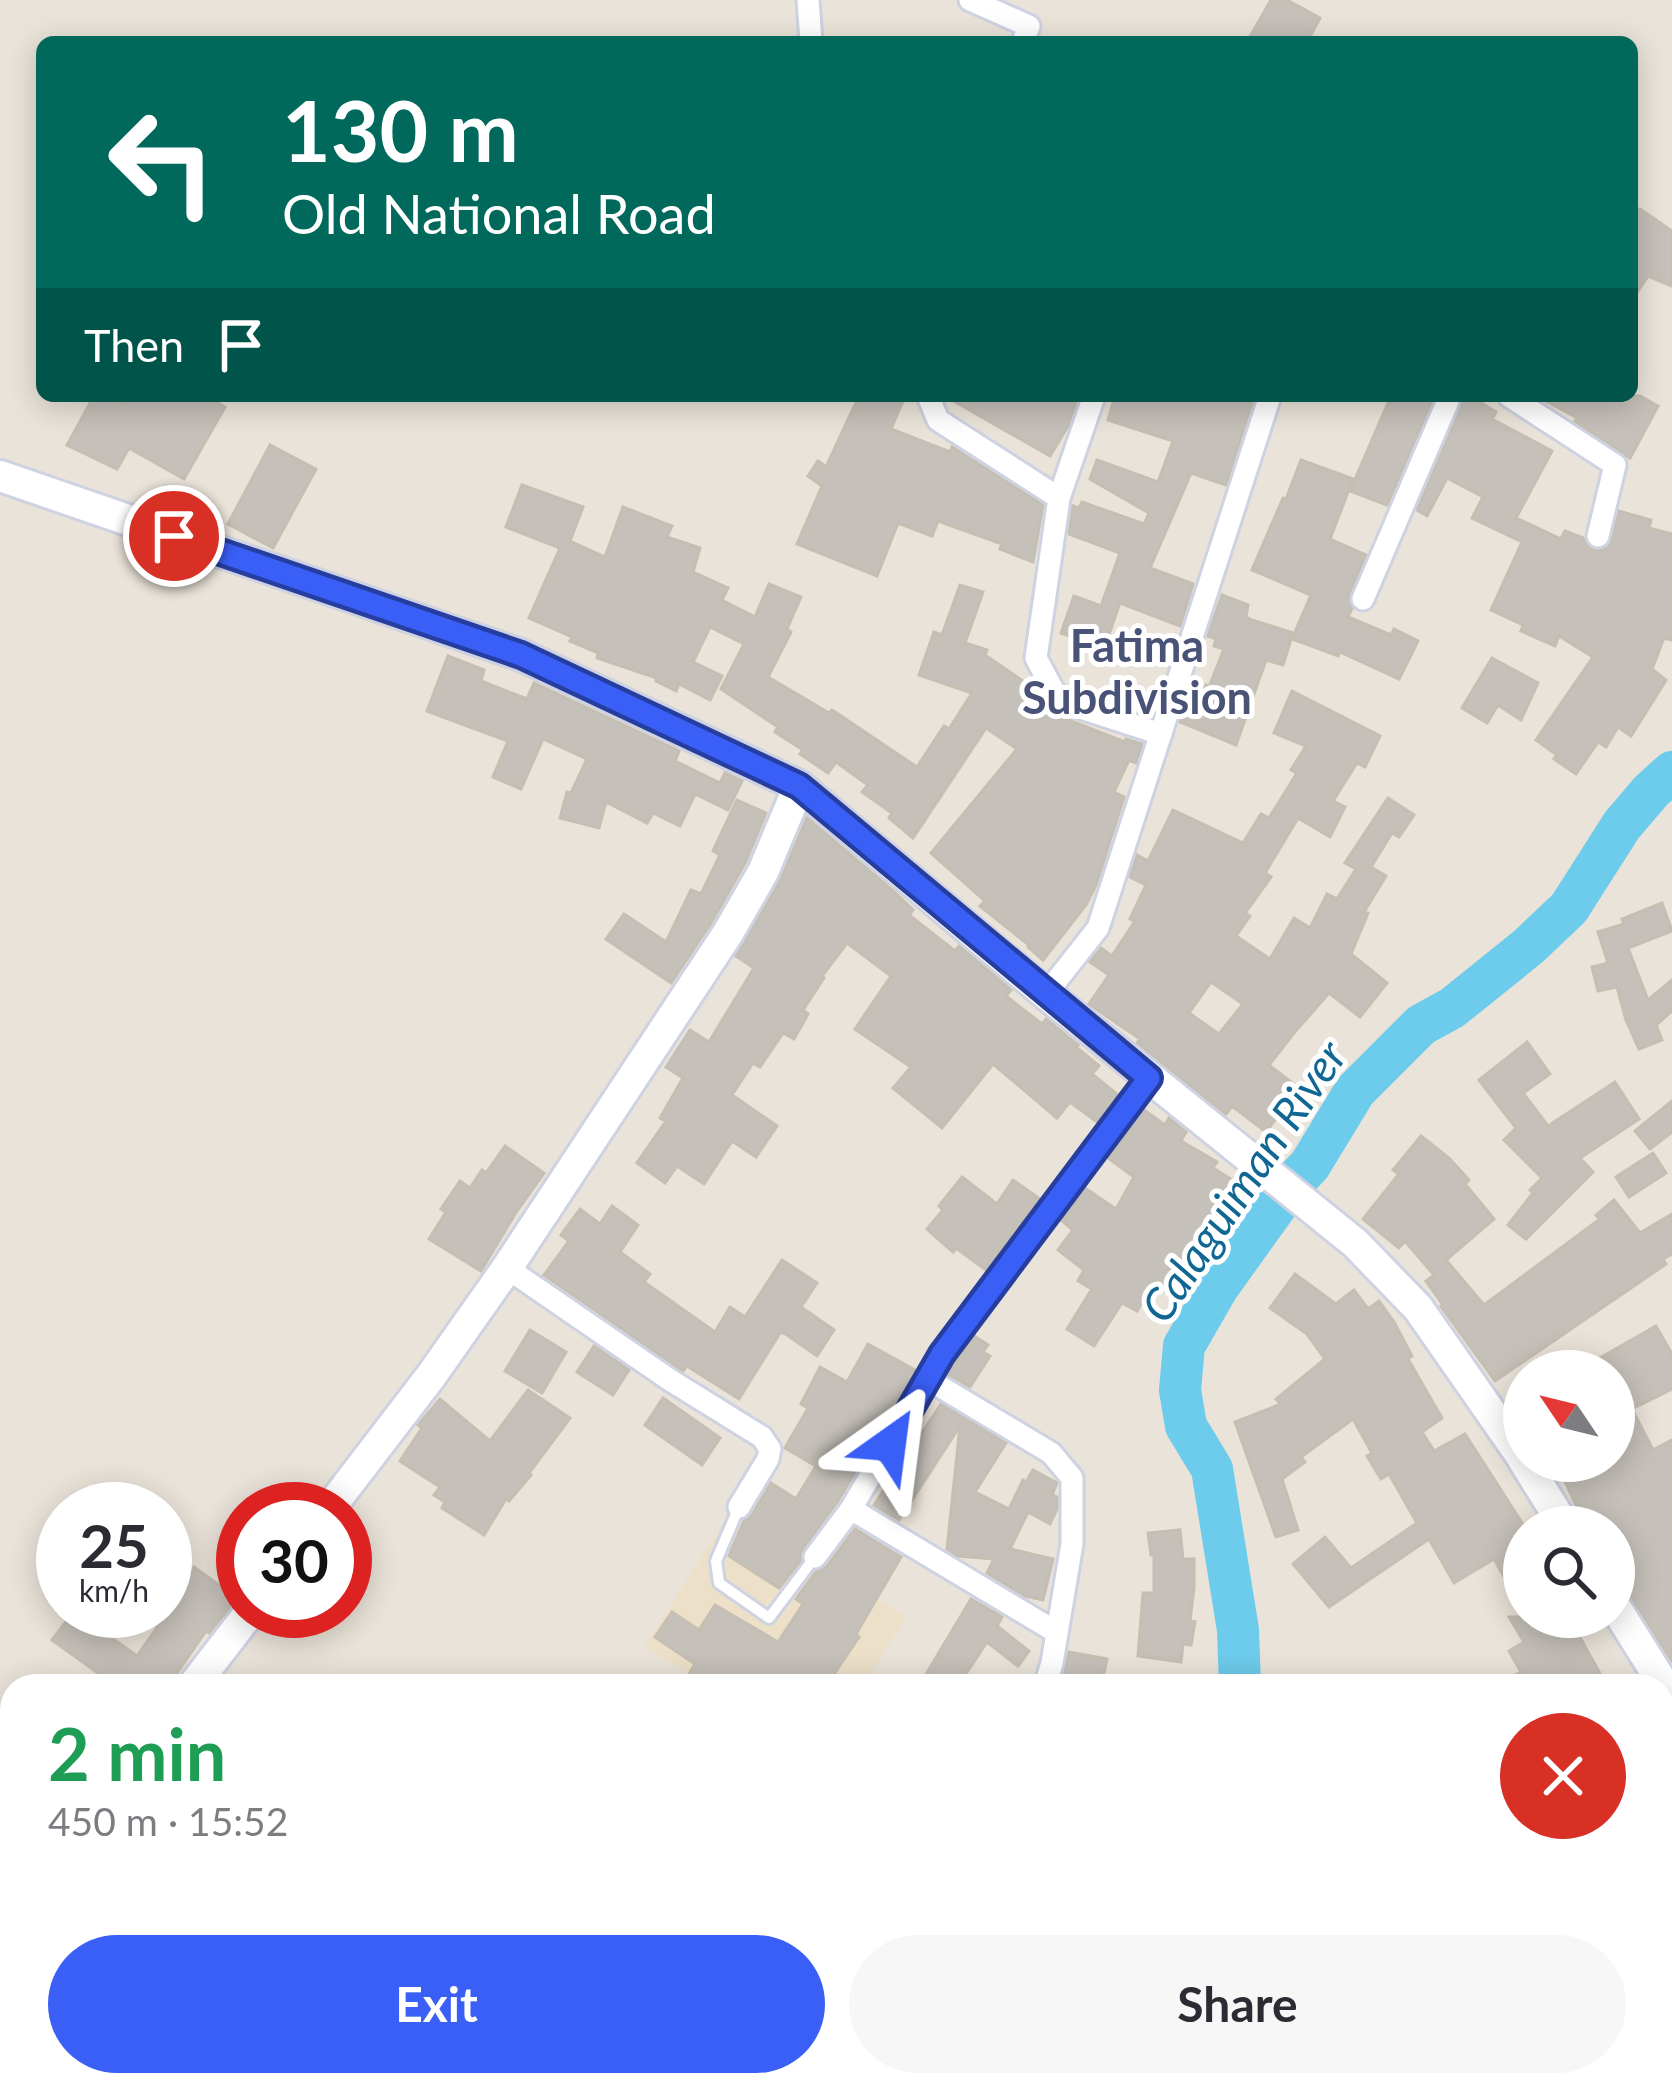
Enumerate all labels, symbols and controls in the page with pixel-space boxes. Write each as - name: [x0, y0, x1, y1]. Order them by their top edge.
- text: 130 m: [282, 79, 519, 180]
- icon: left: [84, 84, 240, 240]
- text: Old National Road: [282, 181, 716, 246]
- icon: arrive: [208, 312, 274, 378]
- text: Then: [84, 318, 184, 372]
- pin: [123, 485, 225, 587]
- icon: arrive: [141, 503, 207, 569]
- district label: Fatima Subdivision: [1022, 618, 1252, 724]
- water label: Calaguiman River: [1129, 1029, 1358, 1332]
- north arrow: [1503, 1350, 1635, 1482]
- map controls: [1503, 1350, 1635, 1638]
- position arrow: [827, 1381, 953, 1507]
- speed limit sign: 30: [216, 1482, 372, 1638]
- button: search: [1503, 1506, 1635, 1638]
- text: 25: [79, 1509, 149, 1581]
- text: km/h: [79, 1572, 149, 1608]
- text: 2 min: [48, 1710, 226, 1796]
- button: close: [1500, 1713, 1626, 1839]
- text: 450 m · 15:52: [48, 1798, 288, 1844]
- button: Exit: [48, 1935, 825, 2073]
- button: Share: [849, 1935, 1626, 2073]

